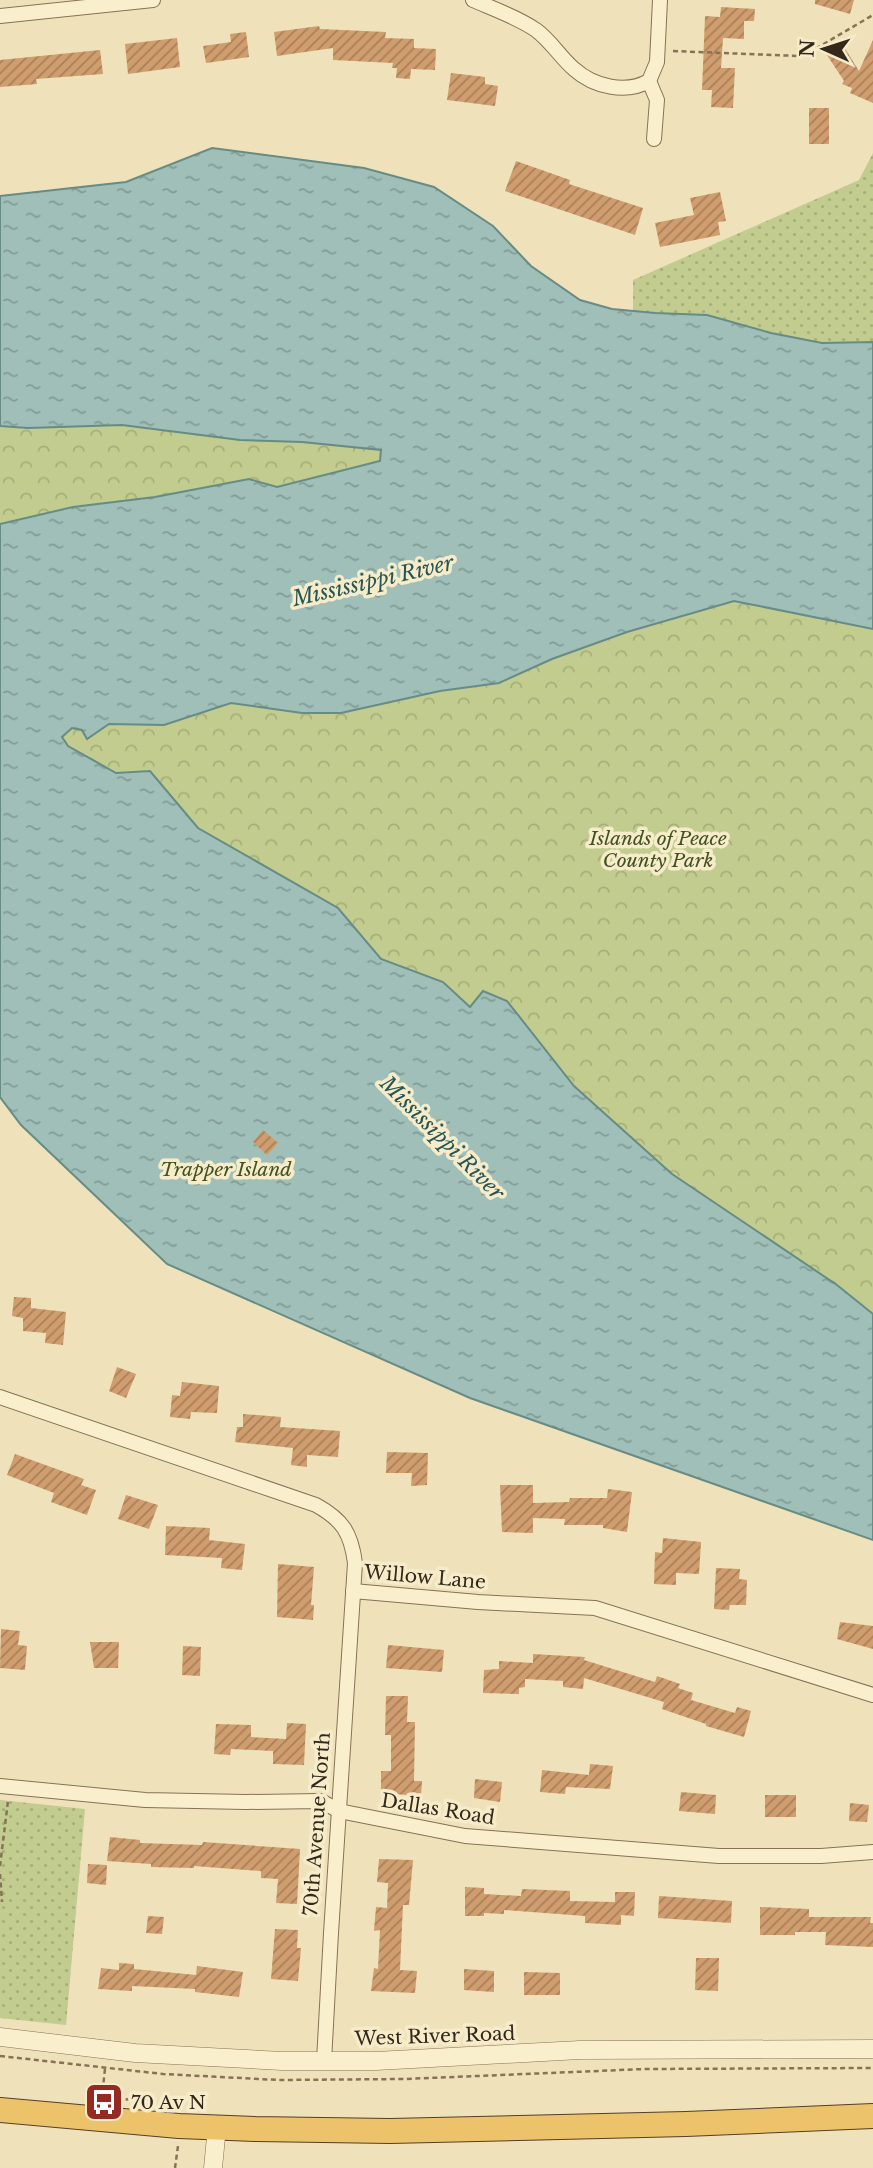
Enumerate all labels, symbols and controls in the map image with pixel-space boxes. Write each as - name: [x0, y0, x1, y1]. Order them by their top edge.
- north arrow: [789, 14, 859, 84]
- text: N: [796, 38, 819, 58]
- water label: Mississippi River: [289, 549, 458, 612]
- park label: Islands of Peace County Park: [588, 827, 727, 872]
- water label: Mississippi River: [374, 1070, 510, 1206]
- park label: Trapper Island: [160, 1158, 292, 1181]
- street label: Willow Lane: [362, 1560, 487, 1594]
- street label: 70th Avenue North: [299, 1731, 335, 1917]
- street label: Dallas Road: [380, 1789, 497, 1829]
- street label: West River Road: [353, 2022, 516, 2050]
- bus stop icon: 70 Av N: [83, 2081, 125, 2123]
- place label: 70 Av N: [131, 2091, 206, 2114]

